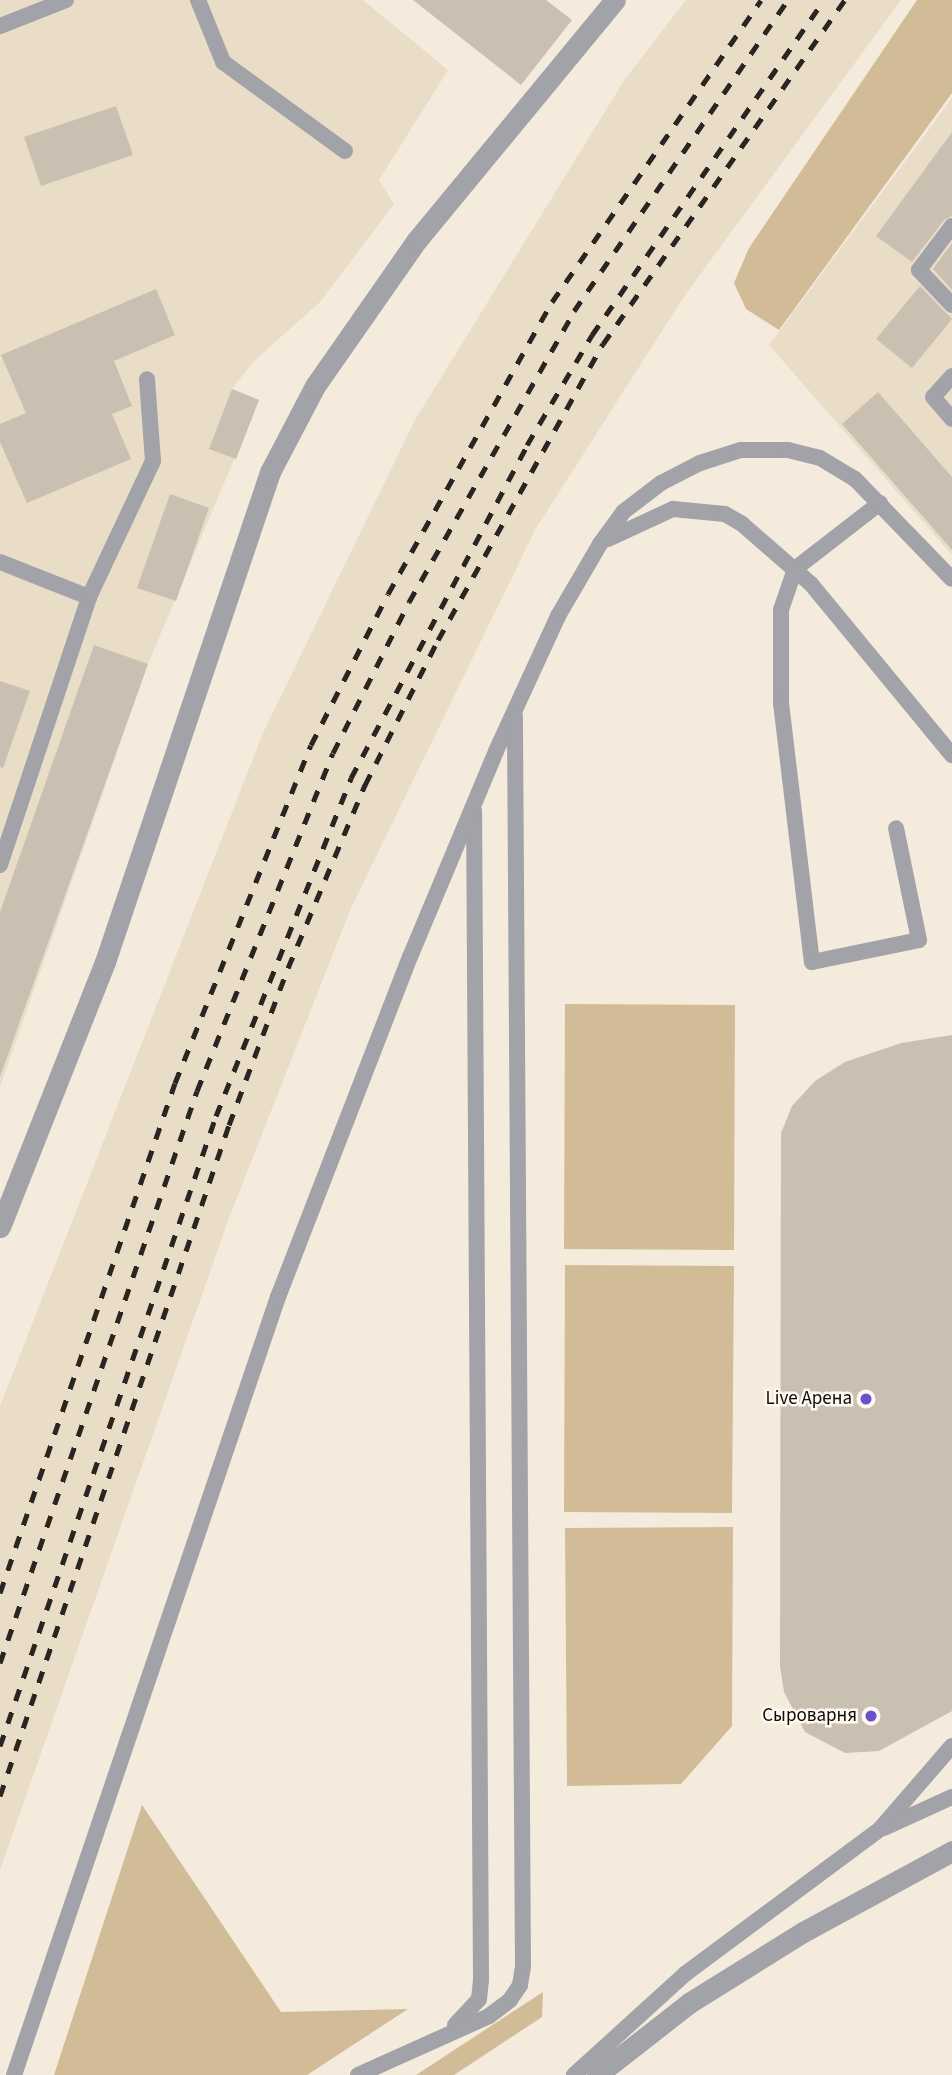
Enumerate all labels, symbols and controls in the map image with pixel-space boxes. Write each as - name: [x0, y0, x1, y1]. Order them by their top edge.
- place label: Live Арена: [766, 1388, 852, 1410]
- marker: Live Арена: [858, 1391, 874, 1407]
- place label: Сыроварня: [762, 1705, 857, 1727]
- marker: Сыроварня: [863, 1708, 879, 1724]

